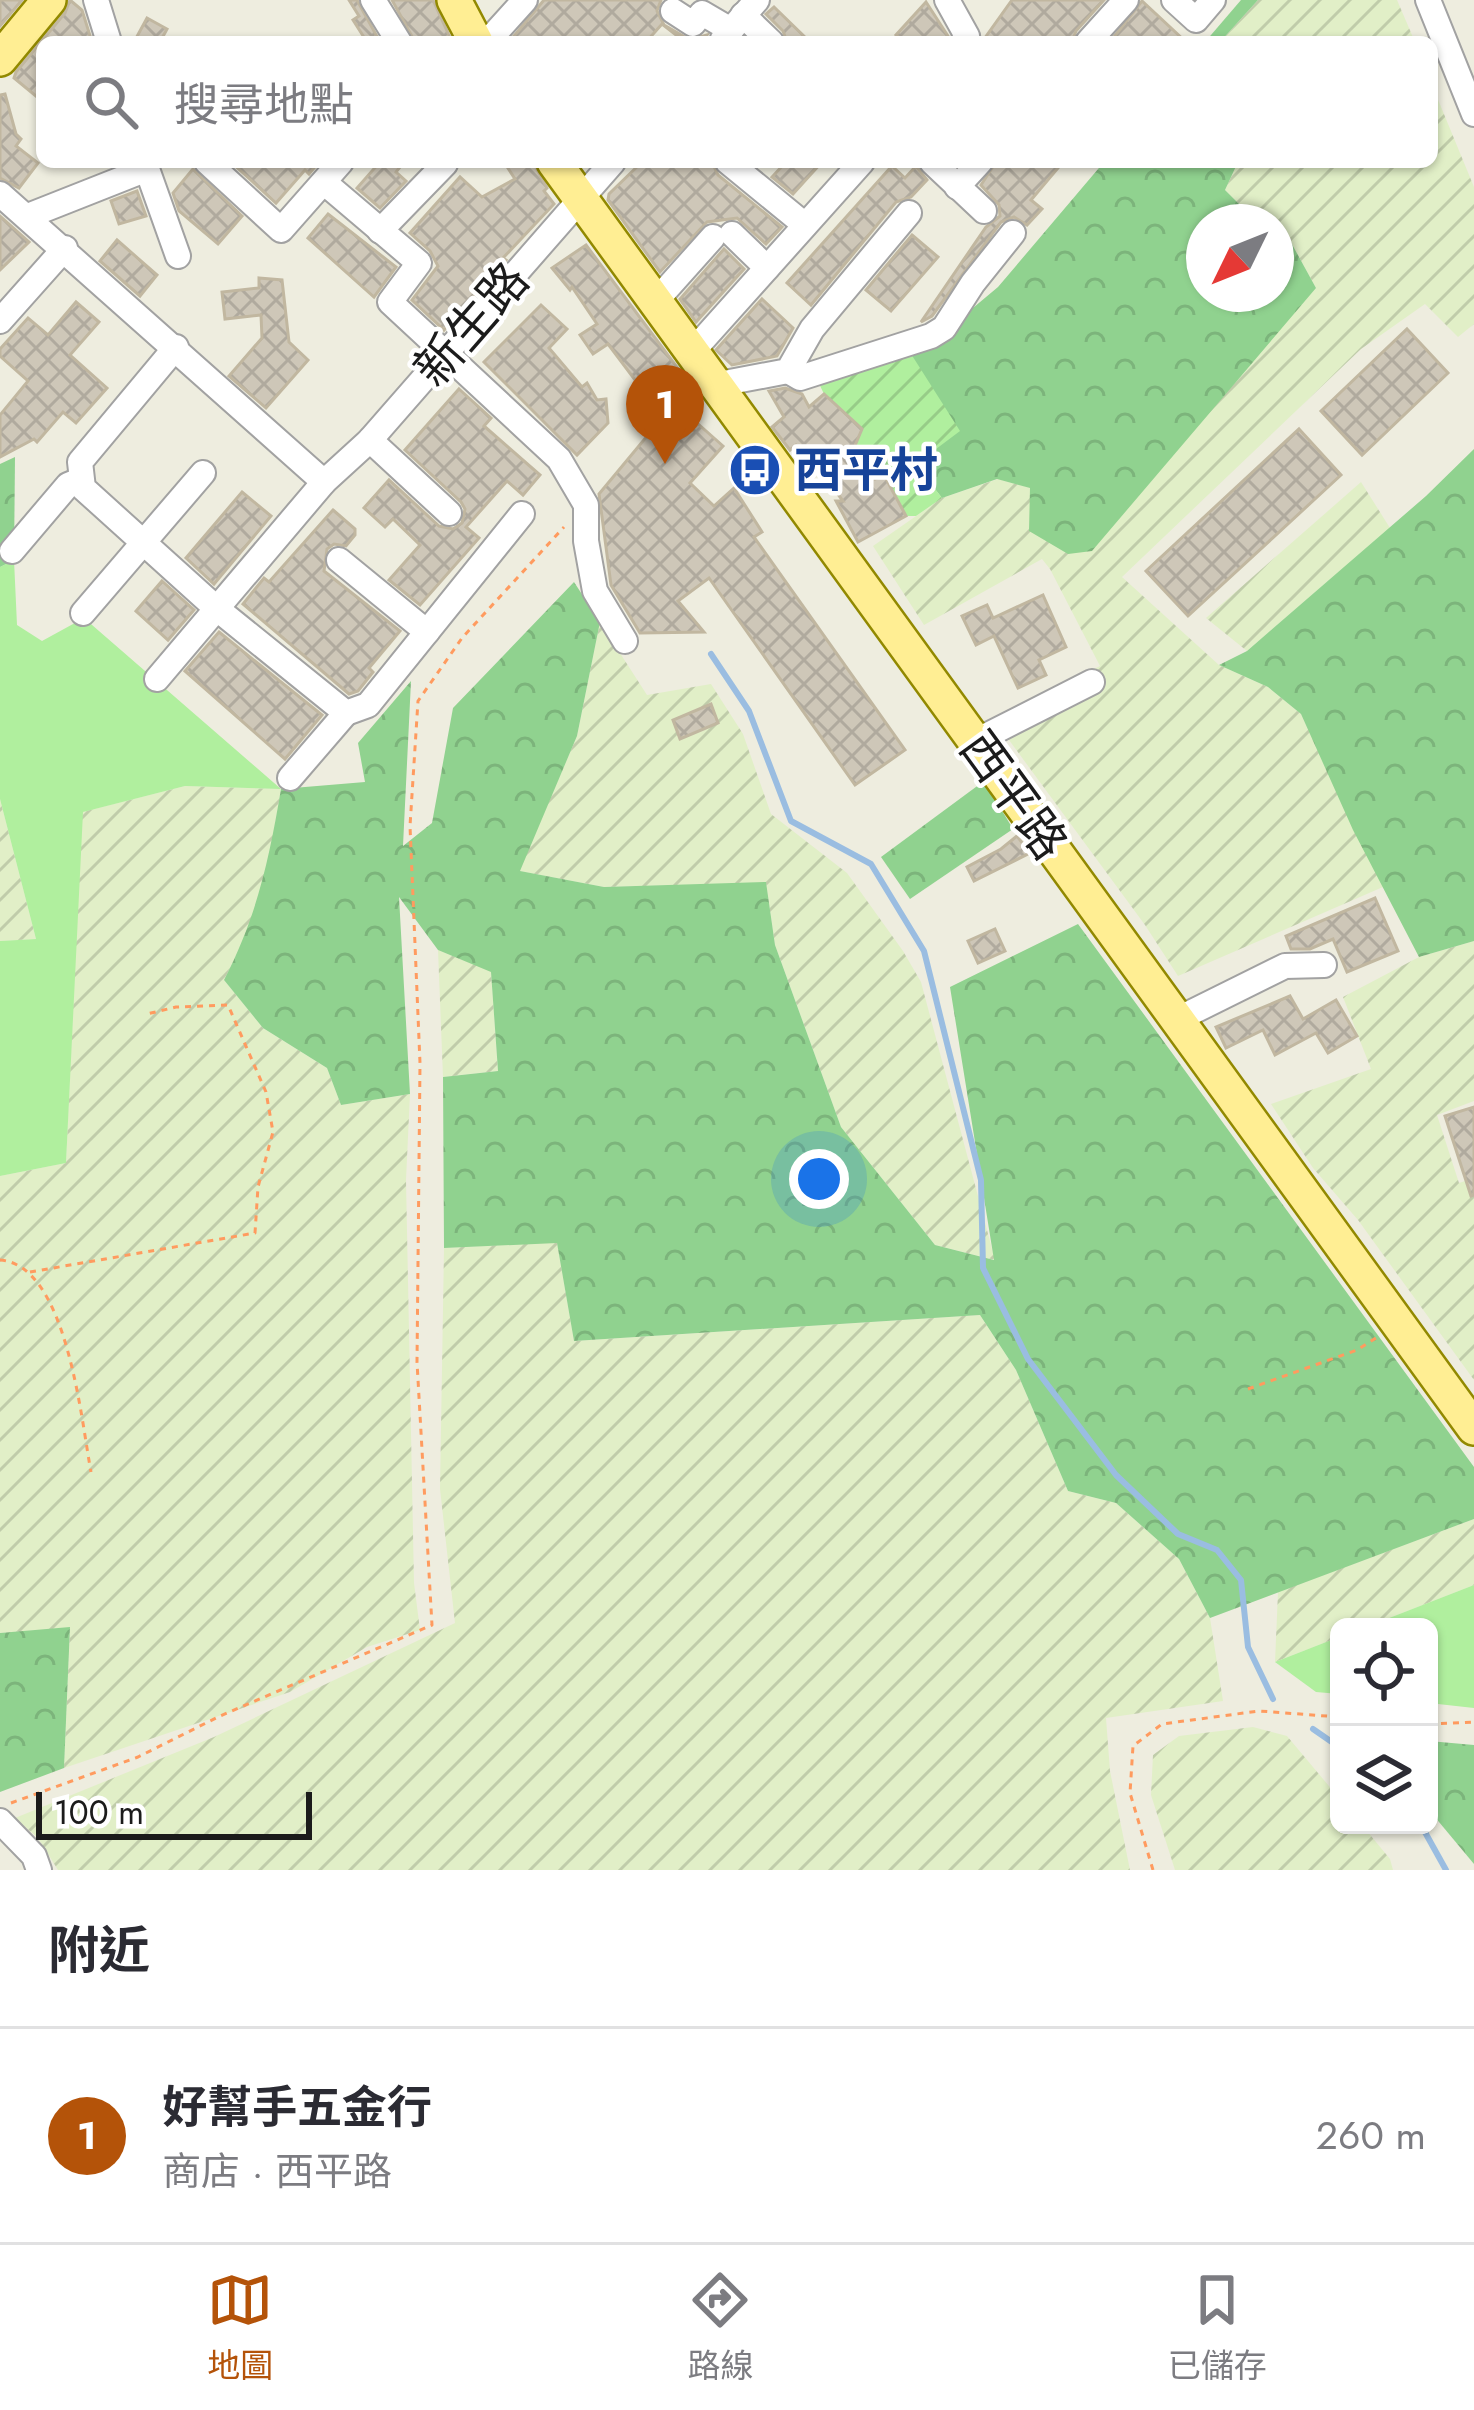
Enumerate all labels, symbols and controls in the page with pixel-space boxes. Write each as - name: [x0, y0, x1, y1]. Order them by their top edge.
- search box: [36, 36, 1438, 168]
- icon: search: [78, 69, 144, 135]
- text: 搜尋地點: [174, 72, 354, 137]
- north arrow: [1186, 204, 1294, 312]
- street label: 新生路: [398, 247, 545, 401]
- pin: 1: [626, 365, 704, 464]
- place label: 西平村: [794, 436, 938, 505]
- bus stop icon: 西平村: [727, 442, 783, 498]
- street label: 西平路: [943, 717, 1084, 874]
- your location: [789, 1149, 849, 1209]
- map controls: [1330, 1618, 1438, 1834]
- button: locate: [1330, 1618, 1438, 1726]
- button: layers: [1330, 1726, 1438, 1834]
- scale bar: [36, 1786, 312, 1839]
- text: 100 m: [54, 1789, 144, 1836]
- text: 附近: [48, 1913, 150, 1987]
- text: 好幫手五金行: [162, 2075, 432, 2140]
- text: 1: [77, 2107, 97, 2164]
- text: 260 m: [1316, 2107, 1426, 2164]
- text: 商店 · 西平路: [162, 2143, 392, 2200]
- tab: 地圖: [207, 2267, 273, 2389]
- tab: 路線: [687, 2267, 753, 2389]
- tab: 已儲存: [1168, 2267, 1267, 2389]

